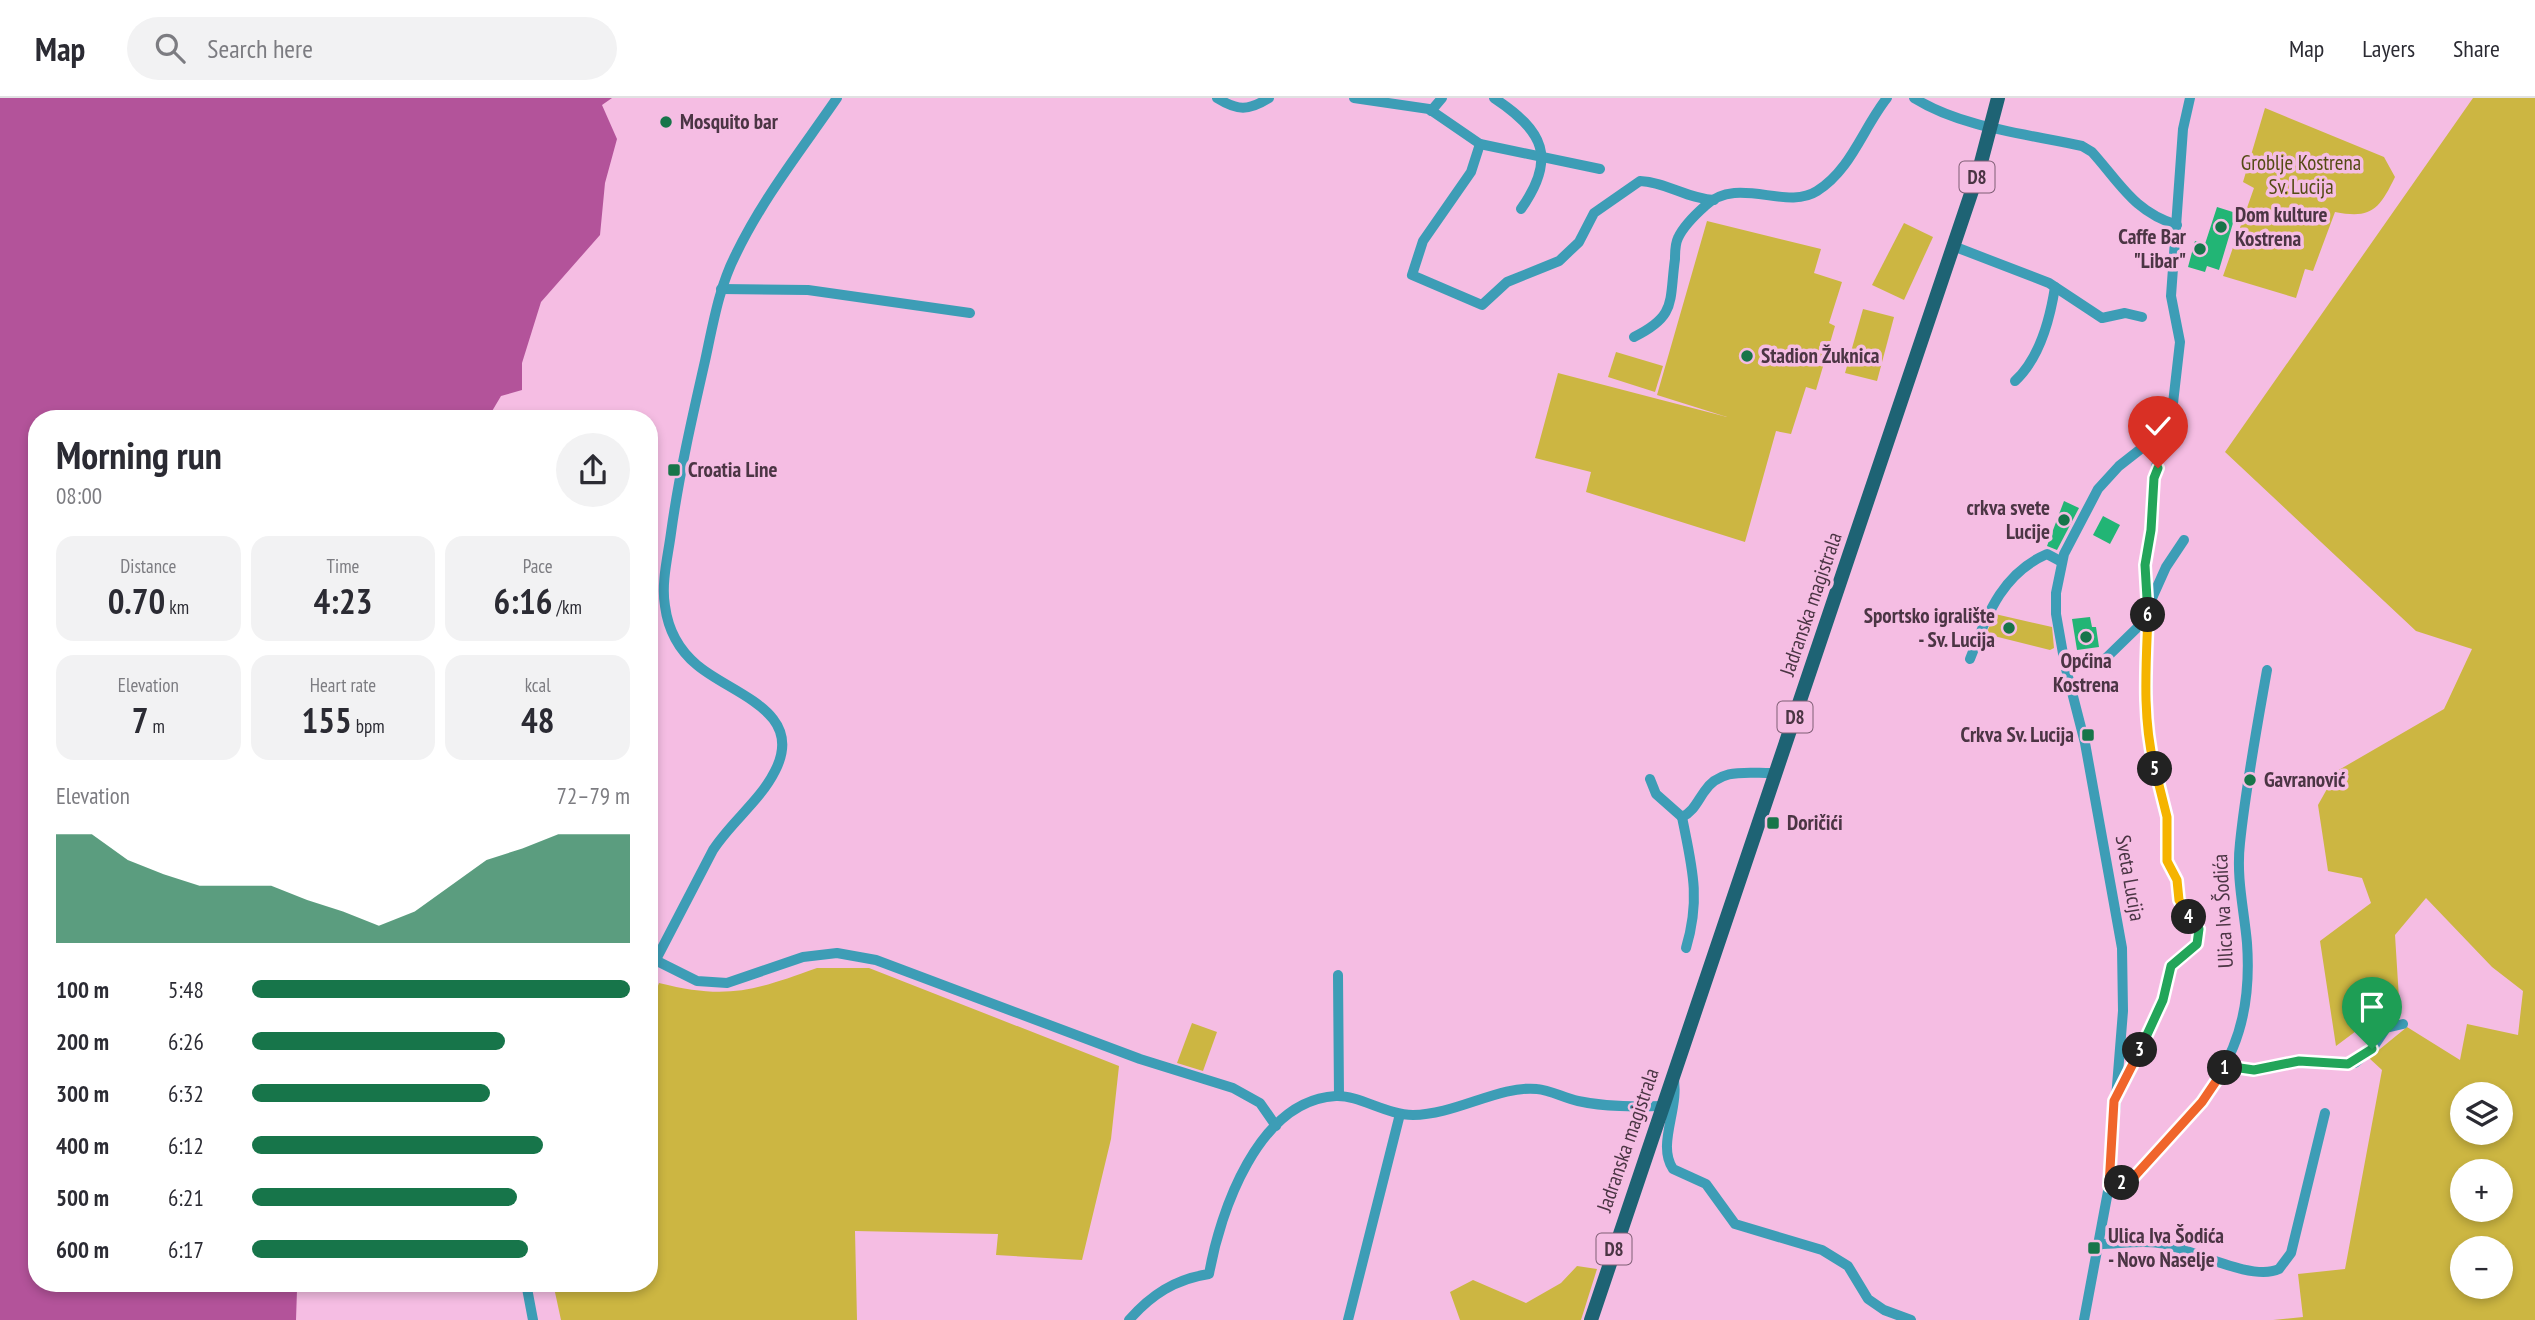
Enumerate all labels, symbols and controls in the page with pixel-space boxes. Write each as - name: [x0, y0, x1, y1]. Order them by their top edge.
- search box: [127, 17, 617, 80]
- text: Map: [35, 27, 85, 70]
- icon: search: [151, 29, 189, 67]
- text: Search here: [207, 32, 313, 65]
- text: Map: [2289, 33, 2324, 64]
- text: Layers: [2362, 33, 2415, 64]
- text: Share: [2453, 33, 2500, 64]
- place label: Mosquito bar: [680, 108, 779, 135]
- marker: Mosquito bar: [658, 114, 674, 130]
- park label: Groblje Kostrena Sv. Lucija: [2241, 149, 2361, 200]
- road number: D8: [1960, 162, 1994, 192]
- place label: Dom kulture Kostrena: [2235, 201, 2328, 252]
- marker: Dom kulture Kostrena: [2213, 219, 2229, 235]
- place label: Caffe Bar "Libar": [2118, 223, 2187, 274]
- marker: Caffe Bar "Libar": [2192, 241, 2208, 257]
- place label: Stadion Žuknica: [1761, 342, 1880, 369]
- marker: Stadion Žuknica: [1739, 348, 1755, 364]
- pin: [2128, 396, 2188, 468]
- icon: check: [2139, 407, 2177, 445]
- text: Morning run: [56, 430, 222, 479]
- button: share: [556, 433, 630, 507]
- place label: Croatia Line: [688, 456, 777, 483]
- marker: Croatia Line: [666, 462, 682, 478]
- text: 08:00: [56, 481, 102, 510]
- place label: crkva svete Lucije: [1966, 494, 2050, 545]
- marker: crkva svete Lucije: [2056, 512, 2072, 528]
- street label: Jadranska magistrala: [1773, 529, 1848, 680]
- text: Distance: [120, 554, 176, 578]
- text: Time: [327, 554, 359, 578]
- text: Pace: [523, 554, 553, 578]
- text: 0.70: [108, 578, 165, 624]
- text: 4:23: [314, 578, 372, 624]
- text: 6:16: [493, 578, 552, 624]
- text: km: [165, 595, 189, 619]
- text: /km: [552, 595, 582, 619]
- pin: 6: [2130, 598, 2166, 632]
- place label: Sportsko igralište - Sv. Lucija: [1864, 602, 1995, 653]
- text: 6: [2143, 602, 2152, 626]
- marker: Sportsko igralište - Sv. Lucija: [2001, 620, 2017, 636]
- marker: Općina Kostrena: [2078, 629, 2094, 645]
- place label: Općina Kostrena: [2053, 647, 2119, 698]
- text: Elevation: [118, 673, 179, 697]
- text: Heart rate: [310, 673, 376, 697]
- text: kcal: [525, 673, 551, 697]
- text: 7: [132, 697, 148, 743]
- text: 155: [301, 697, 352, 743]
- text: 48: [521, 697, 554, 743]
- road number: D8: [1778, 702, 1812, 732]
- text: m: [148, 714, 165, 738]
- text: bpm: [352, 714, 385, 738]
- place label: Crkva Sv. Lucija: [1960, 721, 2074, 748]
- marker: Crkva Sv. Lucija: [2080, 727, 2096, 743]
- pin: 5: [2138, 752, 2172, 786]
- text: 5: [2150, 756, 2159, 780]
- place label: Gavranović: [2264, 766, 2346, 793]
- marker: Gavranović: [2242, 772, 2258, 788]
- text: Elevation: [56, 781, 130, 810]
- text: 72–79 m: [557, 781, 630, 810]
- place label: Doričići: [1787, 809, 1843, 836]
- marker: Doričići: [1765, 815, 1781, 831]
- street label: Sveta Lucija: [2110, 833, 2151, 923]
- street label: Ulica Iva Šodića: [2206, 853, 2239, 969]
- pin: 4: [2172, 900, 2206, 934]
- text: 4: [2184, 904, 2193, 928]
- text: 100 m: [56, 975, 109, 1004]
- text: 5:48: [168, 975, 204, 1004]
- pin: [2342, 977, 2402, 1049]
- icon: arrive: [2353, 988, 2391, 1026]
- text: 200 m: [56, 1027, 109, 1056]
- text: 6:26: [168, 1027, 204, 1056]
- pin: 3: [2122, 1032, 2158, 1068]
- text: 3: [2135, 1037, 2144, 1061]
- pin: 1: [2208, 1051, 2242, 1086]
- text: 1: [2220, 1055, 2229, 1079]
- street label: Jadranska magistrala: [1590, 1065, 1665, 1216]
- text: 300 m: [56, 1079, 109, 1108]
- text: 6:32: [168, 1079, 204, 1108]
- map controls: [2450, 1082, 2513, 1299]
- button: layers: [2450, 1082, 2513, 1145]
- text: 400 m: [56, 1131, 109, 1160]
- text: 6:12: [168, 1131, 204, 1160]
- button: +: [2450, 1159, 2513, 1222]
- pin: 2: [2104, 1166, 2140, 1200]
- text: 2: [2117, 1170, 2126, 1194]
- text: 500 m: [56, 1183, 109, 1212]
- text: 6:21: [168, 1183, 204, 1212]
- place label: Ulica Iva Šodića - Novo Naselje: [2108, 1222, 2224, 1273]
- road number: D8: [1596, 1233, 1632, 1264]
- text: 600 m: [56, 1235, 109, 1264]
- text: 6:17: [168, 1235, 204, 1264]
- button: −: [2450, 1236, 2513, 1299]
- marker: Ulica Iva Šodića - Novo Naselje: [2086, 1240, 2102, 1256]

